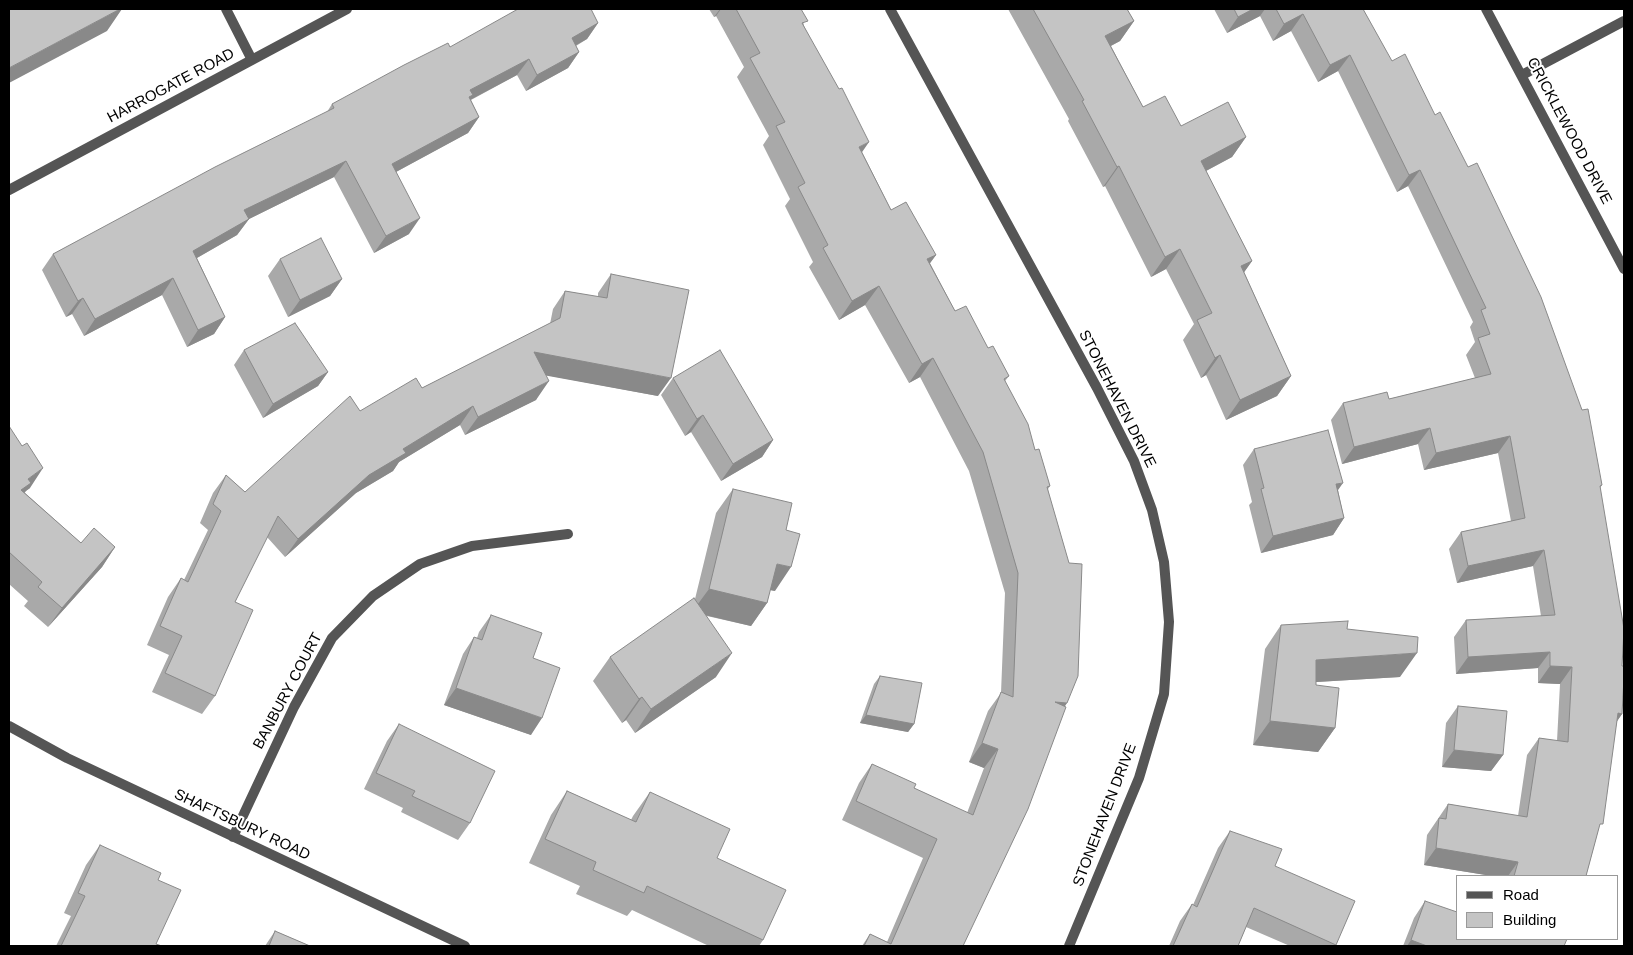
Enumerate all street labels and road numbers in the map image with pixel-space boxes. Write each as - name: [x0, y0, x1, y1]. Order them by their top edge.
- street label: HARROGATE ROAD: [104, 45, 238, 127]
- street label: CRICKLEWOOD DRIVE: [1523, 55, 1615, 207]
- street label: STONEHAVEN DRIVE: [1074, 327, 1160, 471]
- street label: BANBURY COURT: [250, 630, 326, 752]
- street label: STONEHAVEN DRIVE: [1069, 741, 1141, 889]
- street label: SHAFTSBURY ROAD: [171, 786, 313, 864]

